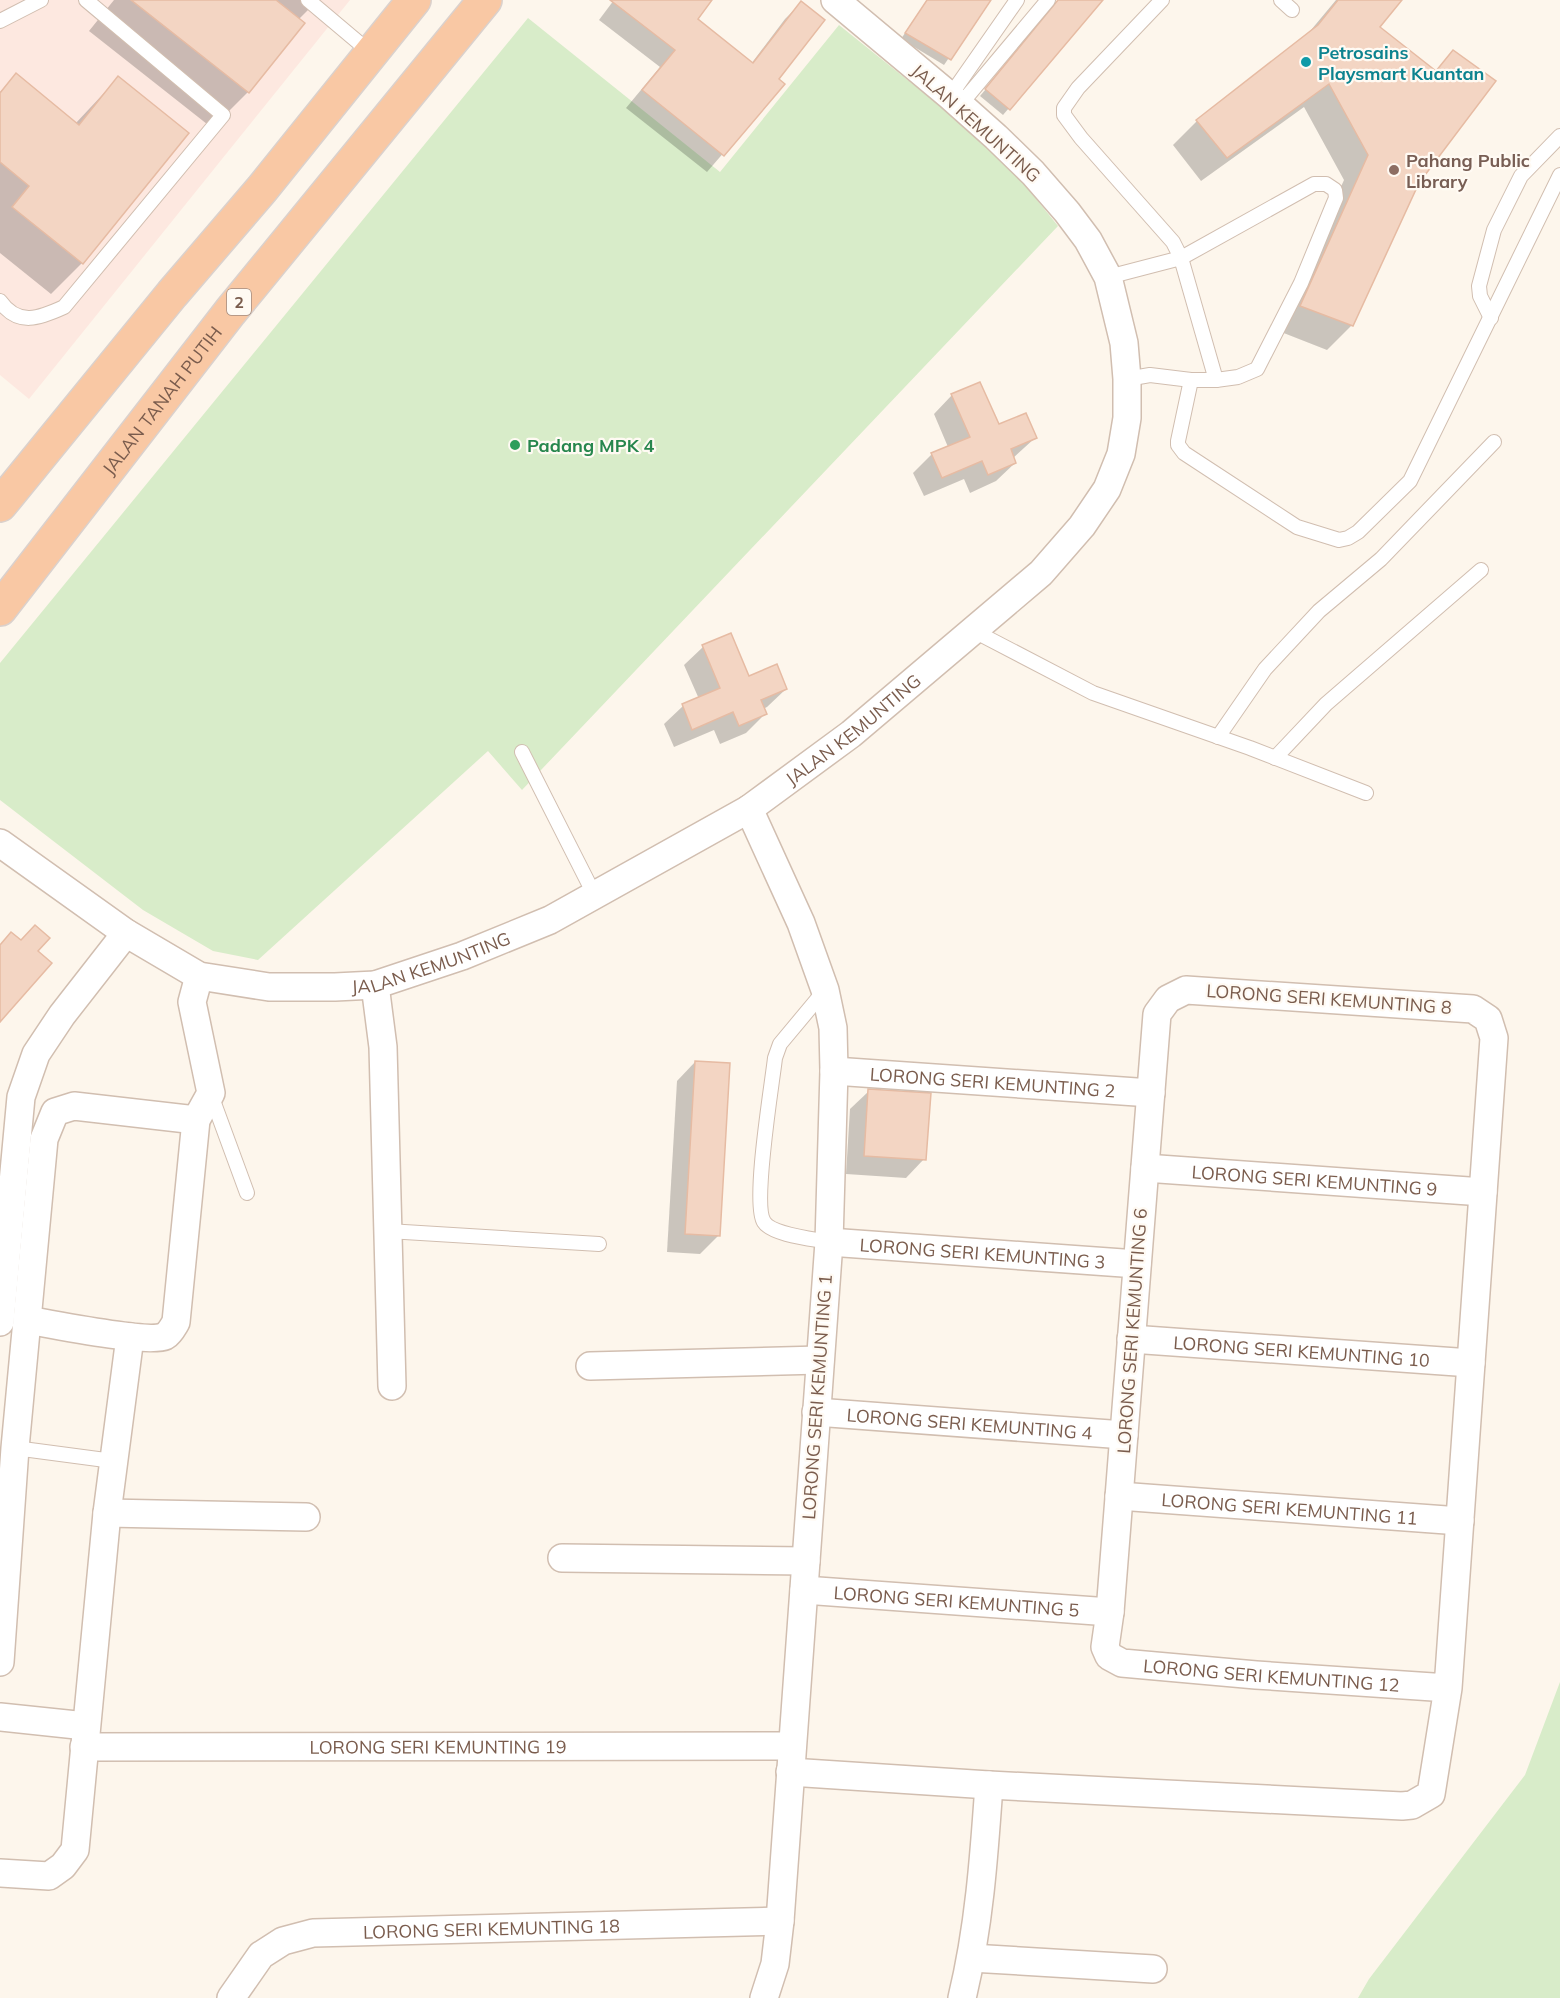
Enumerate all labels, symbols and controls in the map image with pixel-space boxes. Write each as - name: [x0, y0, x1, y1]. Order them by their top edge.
- place label: Petrosains Playsmart Kuantan: [1318, 41, 1484, 85]
- marker: Petrosains Playsmart Kuantan: [1299, 55, 1313, 69]
- street label: JALAN KEMUNTING: [907, 59, 1045, 187]
- place label: Pahang Public Library: [1406, 149, 1530, 193]
- marker: Pahang Public Library: [1387, 163, 1401, 177]
- road number: 2: [227, 289, 251, 315]
- street label: JALAN TANAH PUTIH: [97, 321, 226, 479]
- place label: Padang MPK 4: [527, 434, 655, 457]
- marker: Padang MPK 4: [508, 438, 522, 452]
- street label: JALAN KEMUNTING: [781, 669, 925, 790]
- street label: JALAN KEMUNTING: [351, 926, 514, 998]
- street label: LORONG SERI KEMUNTING 8: [1206, 979, 1452, 1019]
- street label: LORONG SERI KEMUNTING 2: [869, 1062, 1116, 1102]
- street label: LORONG SERI KEMUNTING 9: [1191, 1160, 1438, 1200]
- street label: LORONG SERI KEMUNTING 6: [1112, 1208, 1152, 1454]
- street label: LORONG SERI KEMUNTING 3: [859, 1233, 1106, 1273]
- street label: LORONG SERI KEMUNTING 1: [797, 1274, 837, 1520]
- street label: LORONG SERI KEMUNTING 10: [1173, 1331, 1431, 1372]
- street label: LORONG SERI KEMUNTING 4: [846, 1403, 1093, 1444]
- street label: LORONG SERI KEMUNTING 11: [1161, 1488, 1418, 1529]
- street label: LORONG SERI KEMUNTING 5: [833, 1581, 1080, 1621]
- street label: LORONG SERI KEMUNTING 12: [1142, 1653, 1400, 1696]
- street label: LORONG SERI KEMUNTING 19: [310, 1735, 566, 1758]
- street label: LORONG SERI KEMUNTING 18: [363, 1914, 620, 1943]

